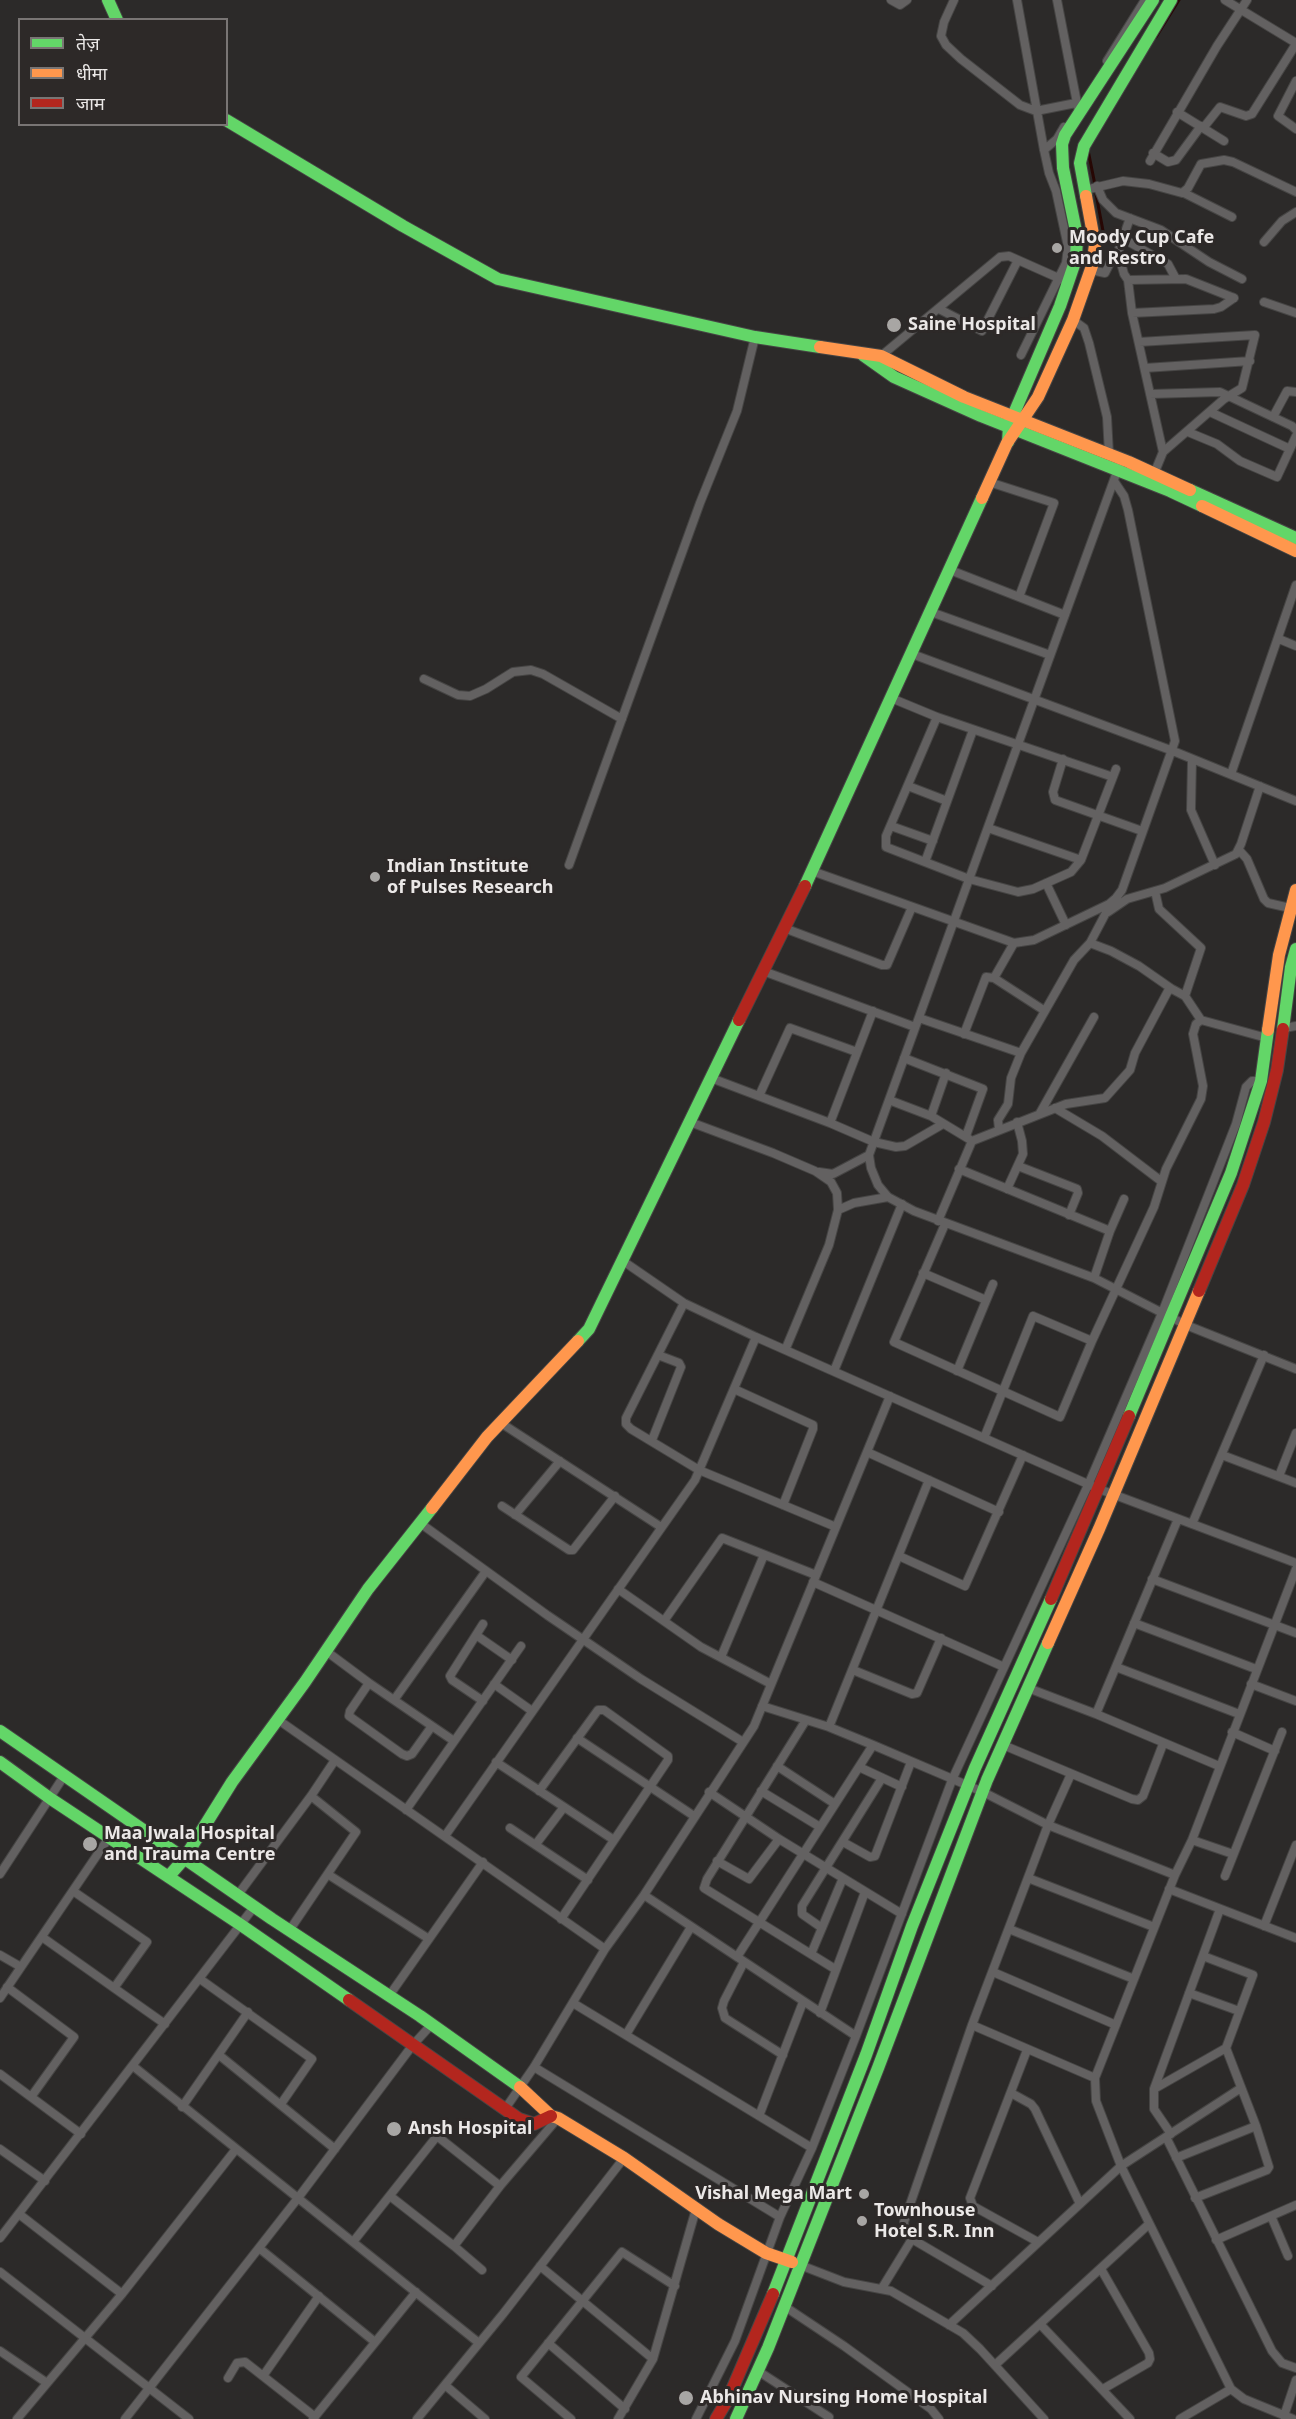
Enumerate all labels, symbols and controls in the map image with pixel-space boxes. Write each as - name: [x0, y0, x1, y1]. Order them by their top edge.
- legend: [18, 18, 228, 126]
- text: तेज़: [76, 31, 100, 55]
- text: धीमा: [76, 61, 107, 85]
- text: जाम: [76, 91, 105, 115]
- place label: Moody Cup Cafe and Restro: [1069, 227, 1214, 270]
- marker: Moody Cup Cafe and Restro: [1050, 241, 1064, 255]
- place label: Saine Hospital: [908, 314, 1036, 336]
- marker: Saine Hospital: [885, 316, 903, 334]
- place label: Indian Institute of Pulses Research: [387, 856, 553, 898]
- marker: Indian Institute of Pulses Research: [368, 870, 382, 884]
- place label: Maa Jwala Hospital and Trauma Centre: [104, 1823, 275, 1866]
- marker: Maa Jwala Hospital and Trauma Centre: [81, 1835, 99, 1853]
- place label: Ansh Hospital: [408, 2118, 532, 2140]
- marker: Ansh Hospital: [385, 2120, 403, 2138]
- place label: Vishal Mega Mart: [695, 2183, 852, 2205]
- marker: Vishal Mega Mart: [857, 2187, 871, 2201]
- place label: Townhouse Hotel S.R. Inn: [874, 2200, 995, 2242]
- marker: Townhouse Hotel S.R. Inn: [855, 2214, 869, 2228]
- place label: Abhinav Nursing Home Hospital: [700, 2387, 988, 2409]
- marker: Abhinav Nursing Home Hospital: [677, 2389, 695, 2407]

